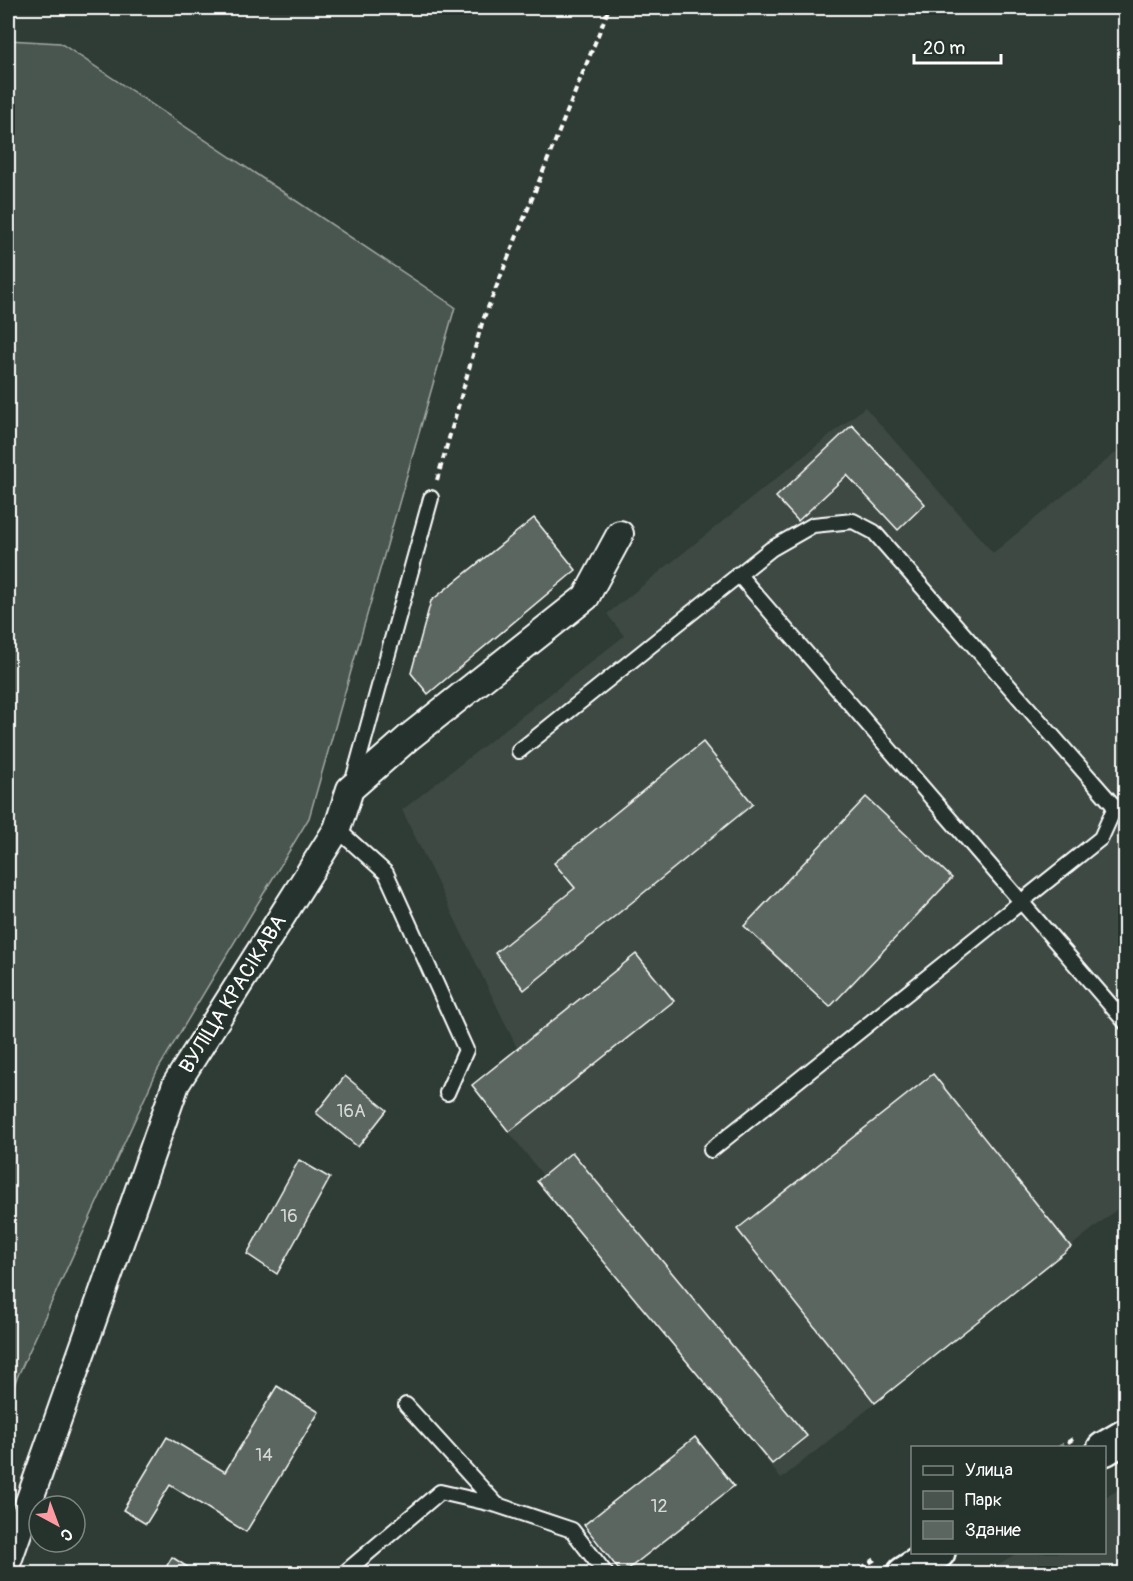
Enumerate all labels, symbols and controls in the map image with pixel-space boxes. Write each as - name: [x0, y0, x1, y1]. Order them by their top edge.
- scale bar: [914, 27, 1001, 65]
- text: 20 m: [923, 37, 965, 60]
- street label: ВУЛІЦА КРАСІКАВА: [173, 910, 293, 1078]
- house number: 16А: [336, 1100, 366, 1123]
- house number: 16: [280, 1205, 298, 1228]
- house number: 14: [255, 1444, 273, 1467]
- legend: [911, 1446, 1106, 1554]
- text: Улица: [965, 1459, 1013, 1482]
- text: Парк: [965, 1489, 1002, 1512]
- north arrow: [27, 1494, 87, 1554]
- house number: 12: [650, 1495, 668, 1518]
- text: Здание: [965, 1519, 1021, 1542]
- text: С: [56, 1524, 76, 1545]

